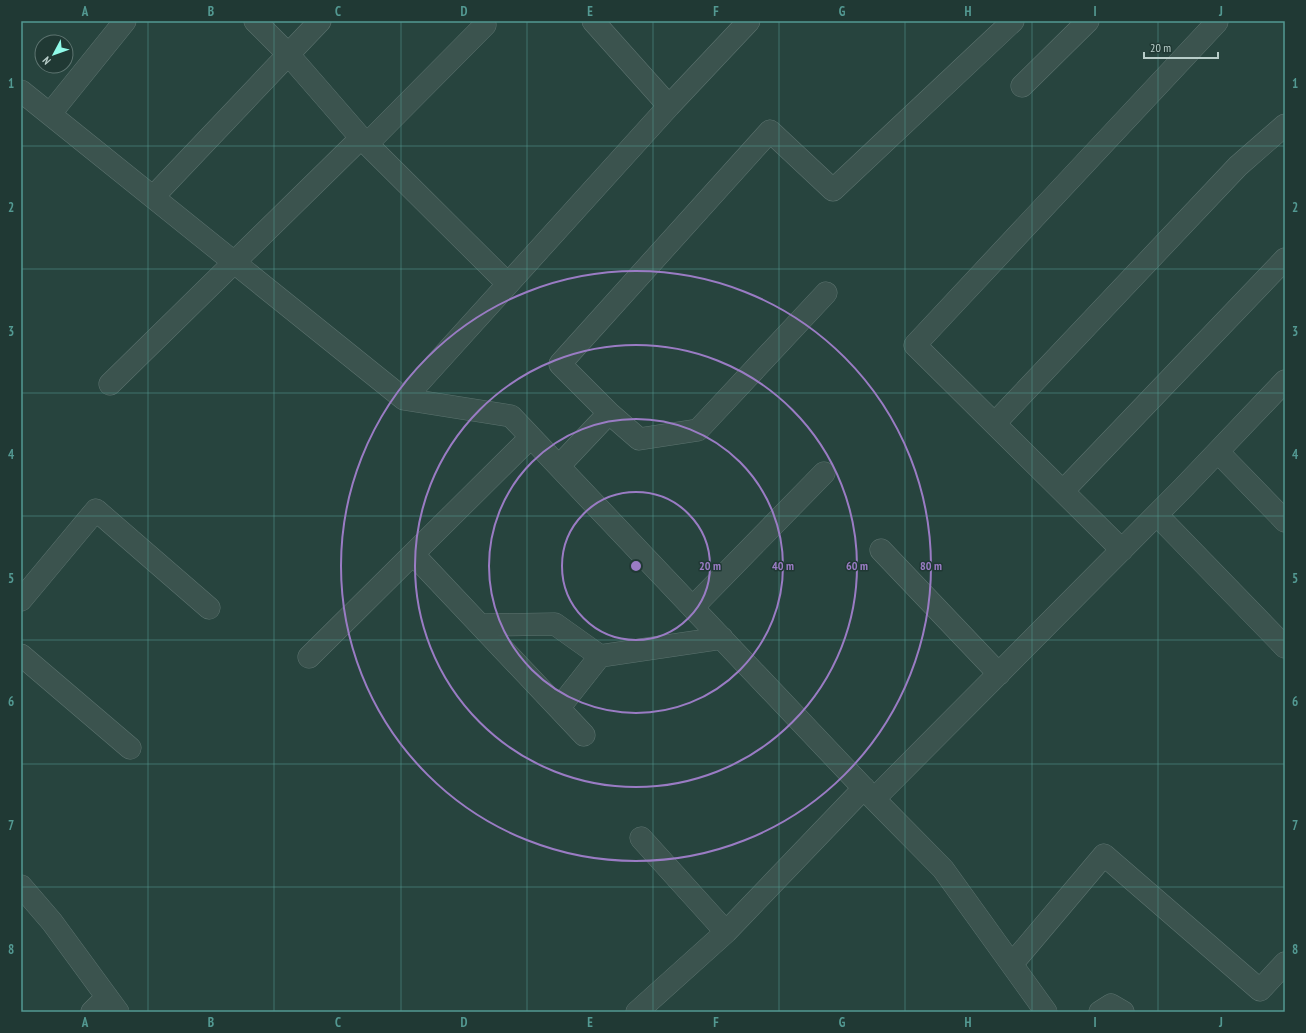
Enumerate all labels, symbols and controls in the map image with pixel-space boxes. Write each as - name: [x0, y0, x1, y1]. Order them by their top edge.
- text: A: [81, 3, 89, 20]
- text: B: [208, 3, 214, 20]
- text: C: [335, 3, 341, 20]
- text: D: [461, 3, 468, 20]
- text: E: [587, 3, 593, 20]
- text: F: [713, 3, 719, 20]
- text: G: [839, 3, 846, 20]
- text: H: [965, 3, 972, 20]
- text: I: [1093, 3, 1097, 20]
- text: J: [1218, 3, 1223, 20]
- north arrow: [34, 34, 74, 74]
- scale bar: [1144, 34, 1218, 60]
- text: 20 m: [1150, 40, 1171, 55]
- text: N: [39, 54, 54, 67]
- text: 1: [8, 75, 14, 92]
- text: 1: [1292, 75, 1298, 92]
- text: 2: [8, 199, 14, 216]
- text: 2: [1292, 199, 1298, 216]
- text: 3: [8, 323, 14, 340]
- text: 3: [1292, 323, 1298, 340]
- text: 4: [8, 446, 15, 463]
- text: 4: [1292, 446, 1299, 463]
- text: 20 m: [699, 558, 721, 573]
- text: 40 m: [772, 558, 794, 573]
- text: 60 m: [846, 558, 868, 573]
- text: 80 m: [920, 558, 942, 573]
- centre of rings: [629, 559, 643, 573]
- text: 5: [8, 570, 14, 587]
- text: 5: [1292, 570, 1298, 587]
- text: 6: [8, 693, 14, 710]
- text: 6: [1292, 693, 1298, 710]
- text: 7: [8, 817, 14, 834]
- text: 7: [1292, 817, 1298, 834]
- text: 8: [8, 941, 14, 958]
- text: 8: [1292, 941, 1298, 958]
- text: A: [81, 1014, 89, 1031]
- text: B: [208, 1014, 214, 1031]
- text: C: [335, 1014, 341, 1031]
- text: D: [461, 1014, 468, 1031]
- text: E: [587, 1014, 593, 1031]
- text: F: [713, 1014, 719, 1031]
- text: G: [839, 1014, 846, 1031]
- text: H: [965, 1014, 972, 1031]
- text: I: [1093, 1014, 1097, 1031]
- text: J: [1218, 1014, 1223, 1031]

